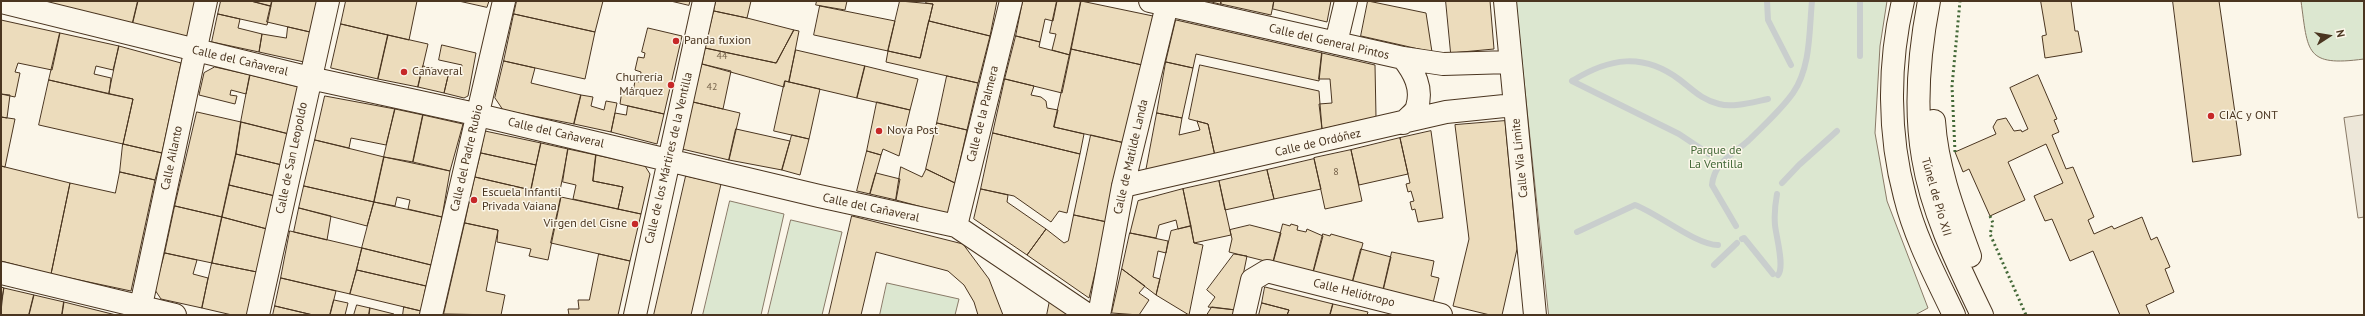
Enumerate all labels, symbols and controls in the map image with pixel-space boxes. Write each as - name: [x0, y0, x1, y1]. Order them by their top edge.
- north arrow: [2309, 16, 2349, 56]
- street label: Calle del General Pintos: [1267, 21, 1391, 63]
- text: N: [2333, 29, 2348, 38]
- place label: Panda fuxion: [684, 34, 751, 48]
- marker: Panda fuxion: [671, 36, 681, 46]
- street label: Calle del Cañaveral: [190, 43, 290, 79]
- house number: 44: [717, 50, 727, 62]
- street label: Calle de la Palmera: [964, 64, 1002, 164]
- place label: Cañaveral: [412, 65, 462, 79]
- marker: Cañaveral: [399, 67, 409, 77]
- place label: Churrería Márquez: [616, 71, 663, 99]
- street label: Calle de los Mártires de la Ventilla: [642, 71, 696, 245]
- marker: Churrería Márquez: [666, 80, 676, 90]
- house number: 42: [707, 81, 717, 93]
- street label: Calle de Matilde Landa: [1111, 98, 1151, 216]
- street label: Calle de San Leopoldo: [273, 101, 311, 215]
- street label: Calle del Padre Rubio: [448, 103, 486, 213]
- place label: CIAC y ONT: [2219, 109, 2278, 123]
- marker: CIAC y ONT: [2206, 111, 2216, 121]
- street label: Calle del Cañaveral: [506, 115, 606, 151]
- street label: Calle Vía Límite: [1509, 117, 1531, 199]
- street label: Calle Ailanto: [158, 124, 186, 192]
- place label: Nova Post: [887, 124, 938, 138]
- marker: Nova Post: [874, 126, 884, 136]
- street label: Calle de Ordóñez: [1274, 126, 1362, 160]
- park label: Parque de La Ventilla: [1689, 144, 1743, 172]
- street label: Túnel de Pío XII: [1918, 156, 1954, 238]
- house number: 8: [1333, 166, 1339, 178]
- place label: Escuela Infantil Privada Vaiana: [482, 186, 561, 214]
- street label: Calle del Cañaveral: [821, 191, 921, 225]
- marker: Escuela Infantil Privada Vaiana: [469, 195, 479, 205]
- place label: Virgen del Cisne: [544, 217, 627, 231]
- marker: Virgen del Cisne: [630, 219, 640, 229]
- street label: Calle Heliótropo: [1312, 276, 1396, 310]

